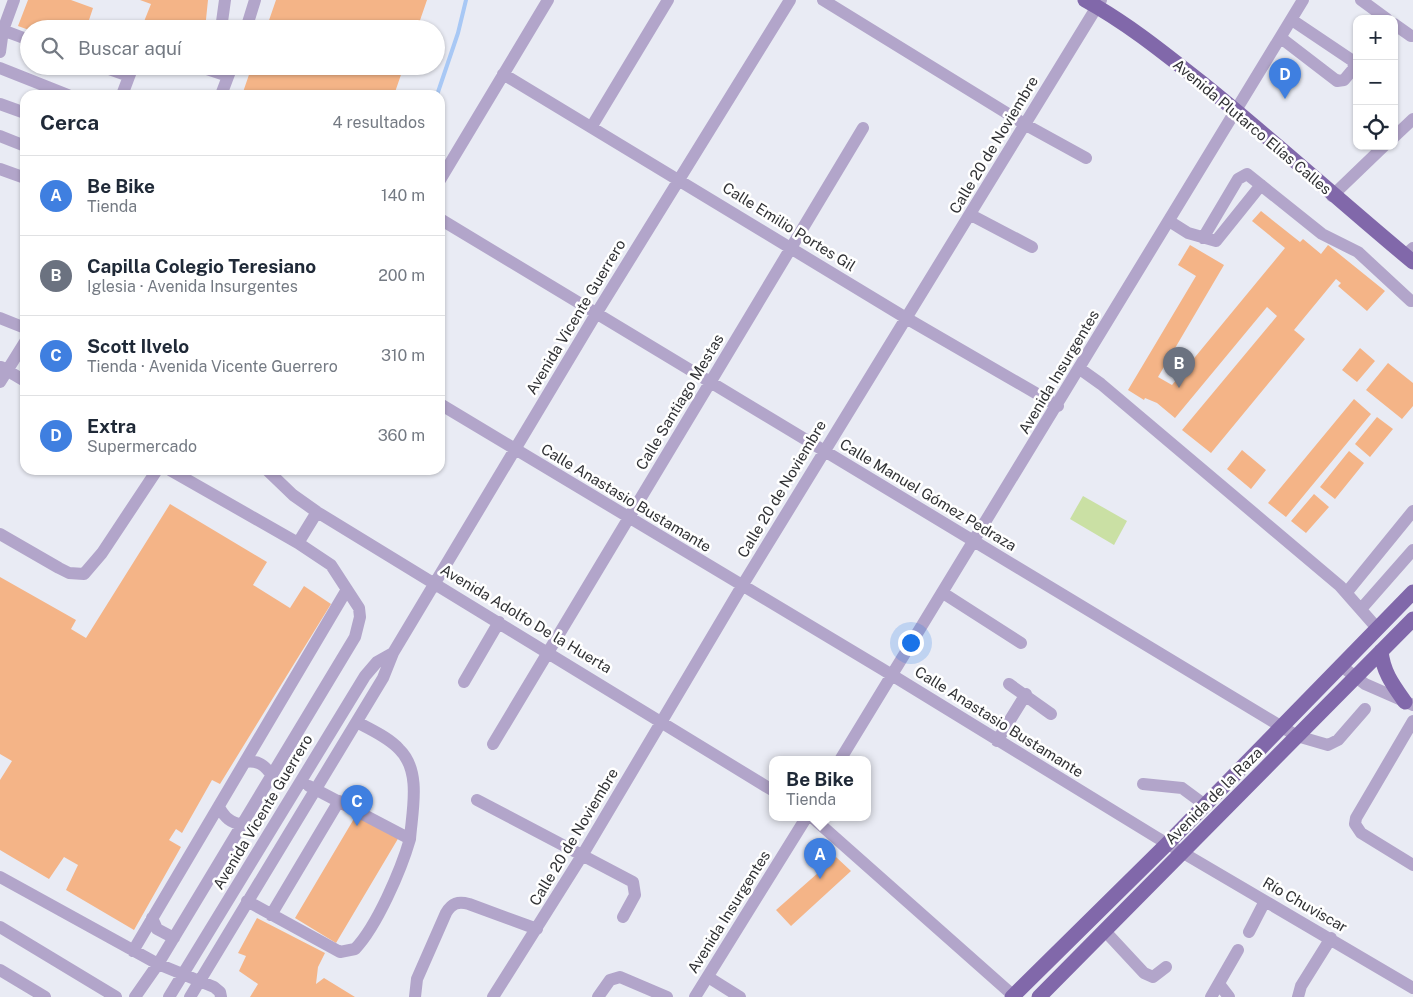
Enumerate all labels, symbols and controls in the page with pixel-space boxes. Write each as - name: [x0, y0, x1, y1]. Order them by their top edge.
- map controls: [1353, 15, 1398, 150]
- button: +: [1353, 15, 1398, 60]
- search box: [20, 20, 445, 75]
- icon: search: [38, 34, 66, 62]
- text: Buscar aquí: [78, 37, 182, 59]
- street label: Avenida Plutarco Elías Calles: [1170, 55, 1335, 198]
- pin: D: [1269, 58, 1301, 99]
- button: −: [1353, 60, 1398, 105]
- street label: Calle 20 de Noviembre: [946, 73, 1041, 216]
- button: locate: [1353, 105, 1398, 150]
- text: Cerca: [40, 110, 99, 135]
- text: 4 resultados: [333, 113, 425, 132]
- text: Be Bike: [87, 175, 155, 197]
- street label: Calle Emilio Portes Gil: [720, 179, 859, 274]
- text: A: [50, 186, 62, 205]
- text: 140 m: [381, 186, 425, 205]
- text: Tienda: [87, 197, 137, 216]
- street label: Avenida Vicente Guerrero: [523, 236, 629, 397]
- text: Capilla Colegio Teresiano: [87, 255, 316, 277]
- text: B: [51, 266, 61, 285]
- text: 200 m: [378, 266, 425, 285]
- text: Iglesia · Avenida Insurgentes: [87, 277, 298, 296]
- street label: Avenida Insurgentes: [1015, 307, 1102, 437]
- street label: Calle Santiago Mestas: [632, 331, 727, 473]
- text: Scott Ilvelo: [87, 335, 189, 357]
- text: C: [50, 346, 62, 365]
- text: 310 m: [381, 346, 425, 365]
- pin: B: [1163, 347, 1195, 388]
- text: Tienda · Avenida Vicente Guerrero: [87, 357, 338, 376]
- text: Extra: [87, 415, 136, 437]
- street label: Calle 20 de Noviembre: [734, 417, 829, 560]
- text: D: [50, 426, 62, 445]
- text: 360 m: [378, 426, 425, 445]
- street label: Calle Manuel Gómez Pedraza: [837, 435, 1019, 554]
- text: Supermercado: [87, 437, 197, 456]
- street label: Calle Anastasio Bustamante: [538, 440, 714, 555]
- street label: Avenida Adolfo De la Huerta: [438, 561, 615, 676]
- your location: [898, 630, 924, 656]
- street label: Calle Anastasio Bustamante: [912, 663, 1087, 781]
- street label: Avenida Vicente Guerrero: [210, 731, 316, 892]
- street label: Avenida de la Raza: [1162, 744, 1266, 848]
- popup: [769, 756, 871, 821]
- street label: Calle 20 de Noviembre: [526, 765, 621, 908]
- text: Be Bike: [786, 768, 854, 790]
- pin: C: [341, 785, 373, 826]
- text: Tienda: [786, 790, 836, 809]
- pin: A: [804, 838, 836, 879]
- street label: Avenida Insurgentes: [684, 847, 773, 976]
- street label: Río Chuviscar: [1260, 874, 1351, 936]

